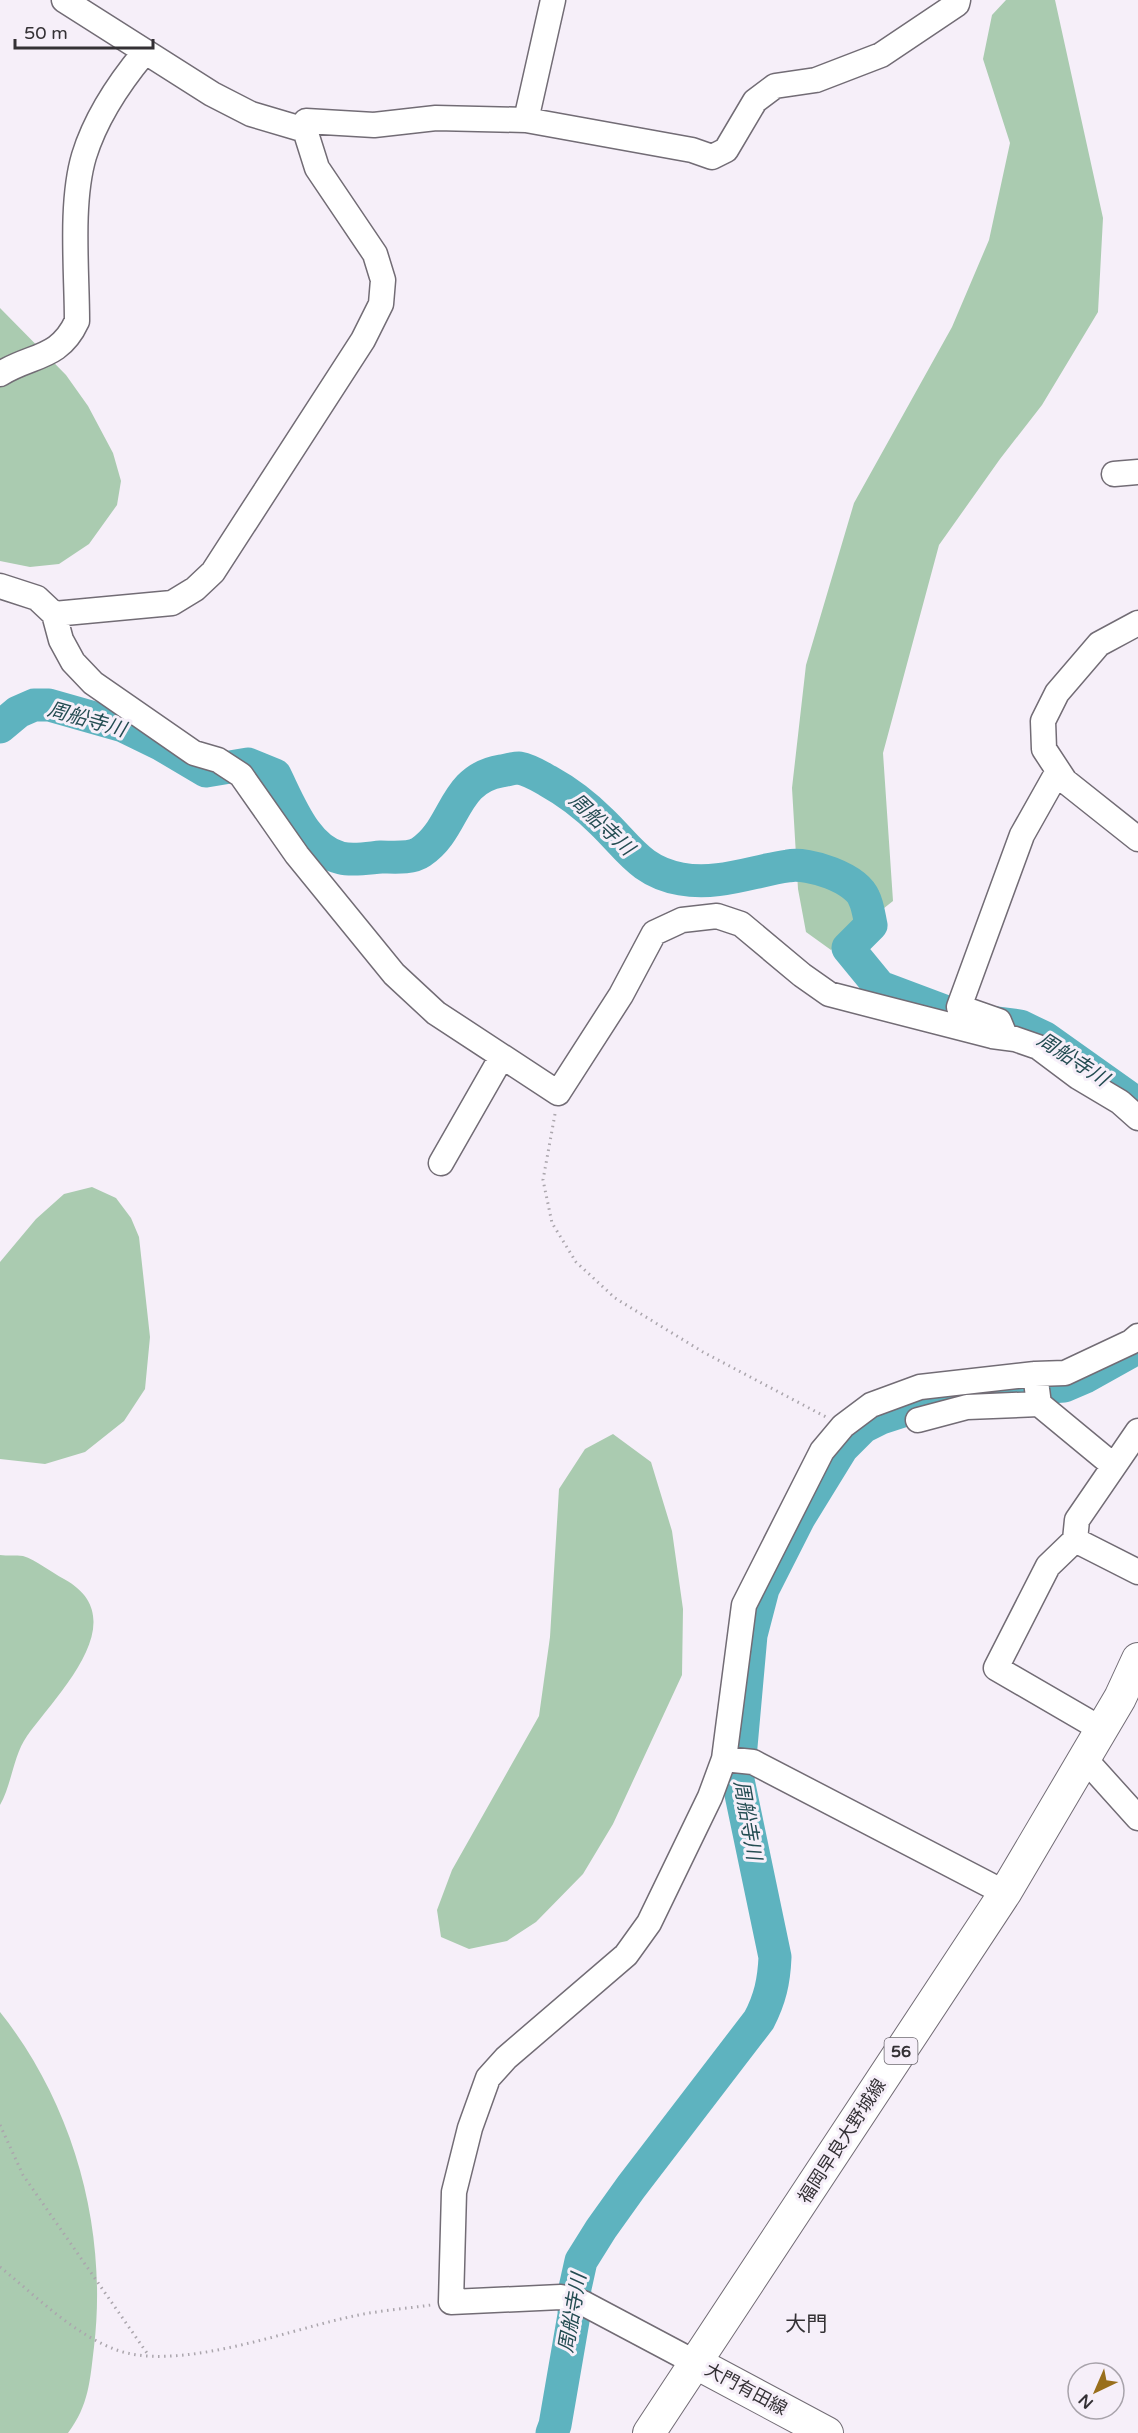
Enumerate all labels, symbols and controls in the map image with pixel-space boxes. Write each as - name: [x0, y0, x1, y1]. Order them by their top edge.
- scale bar: [15, 12, 153, 50]
- text: 50 m: [24, 22, 68, 44]
- water label: 周船寺川: [45, 697, 130, 743]
- water label: 周船寺川: [564, 789, 640, 862]
- water label: 周船寺川: [1032, 1028, 1114, 1093]
- water label: 周船寺川: [728, 1779, 766, 1864]
- road number: 56: [884, 2038, 918, 2064]
- street label: 福岡早良大野城線: [794, 2075, 890, 2207]
- water label: 周船寺川: [554, 2270, 592, 2355]
- district label: 大門: [785, 2312, 827, 2337]
- street label: 大門有田線: [701, 2358, 791, 2420]
- north arrow: [1066, 2361, 1126, 2421]
- text: N: [1075, 2389, 1098, 2413]

